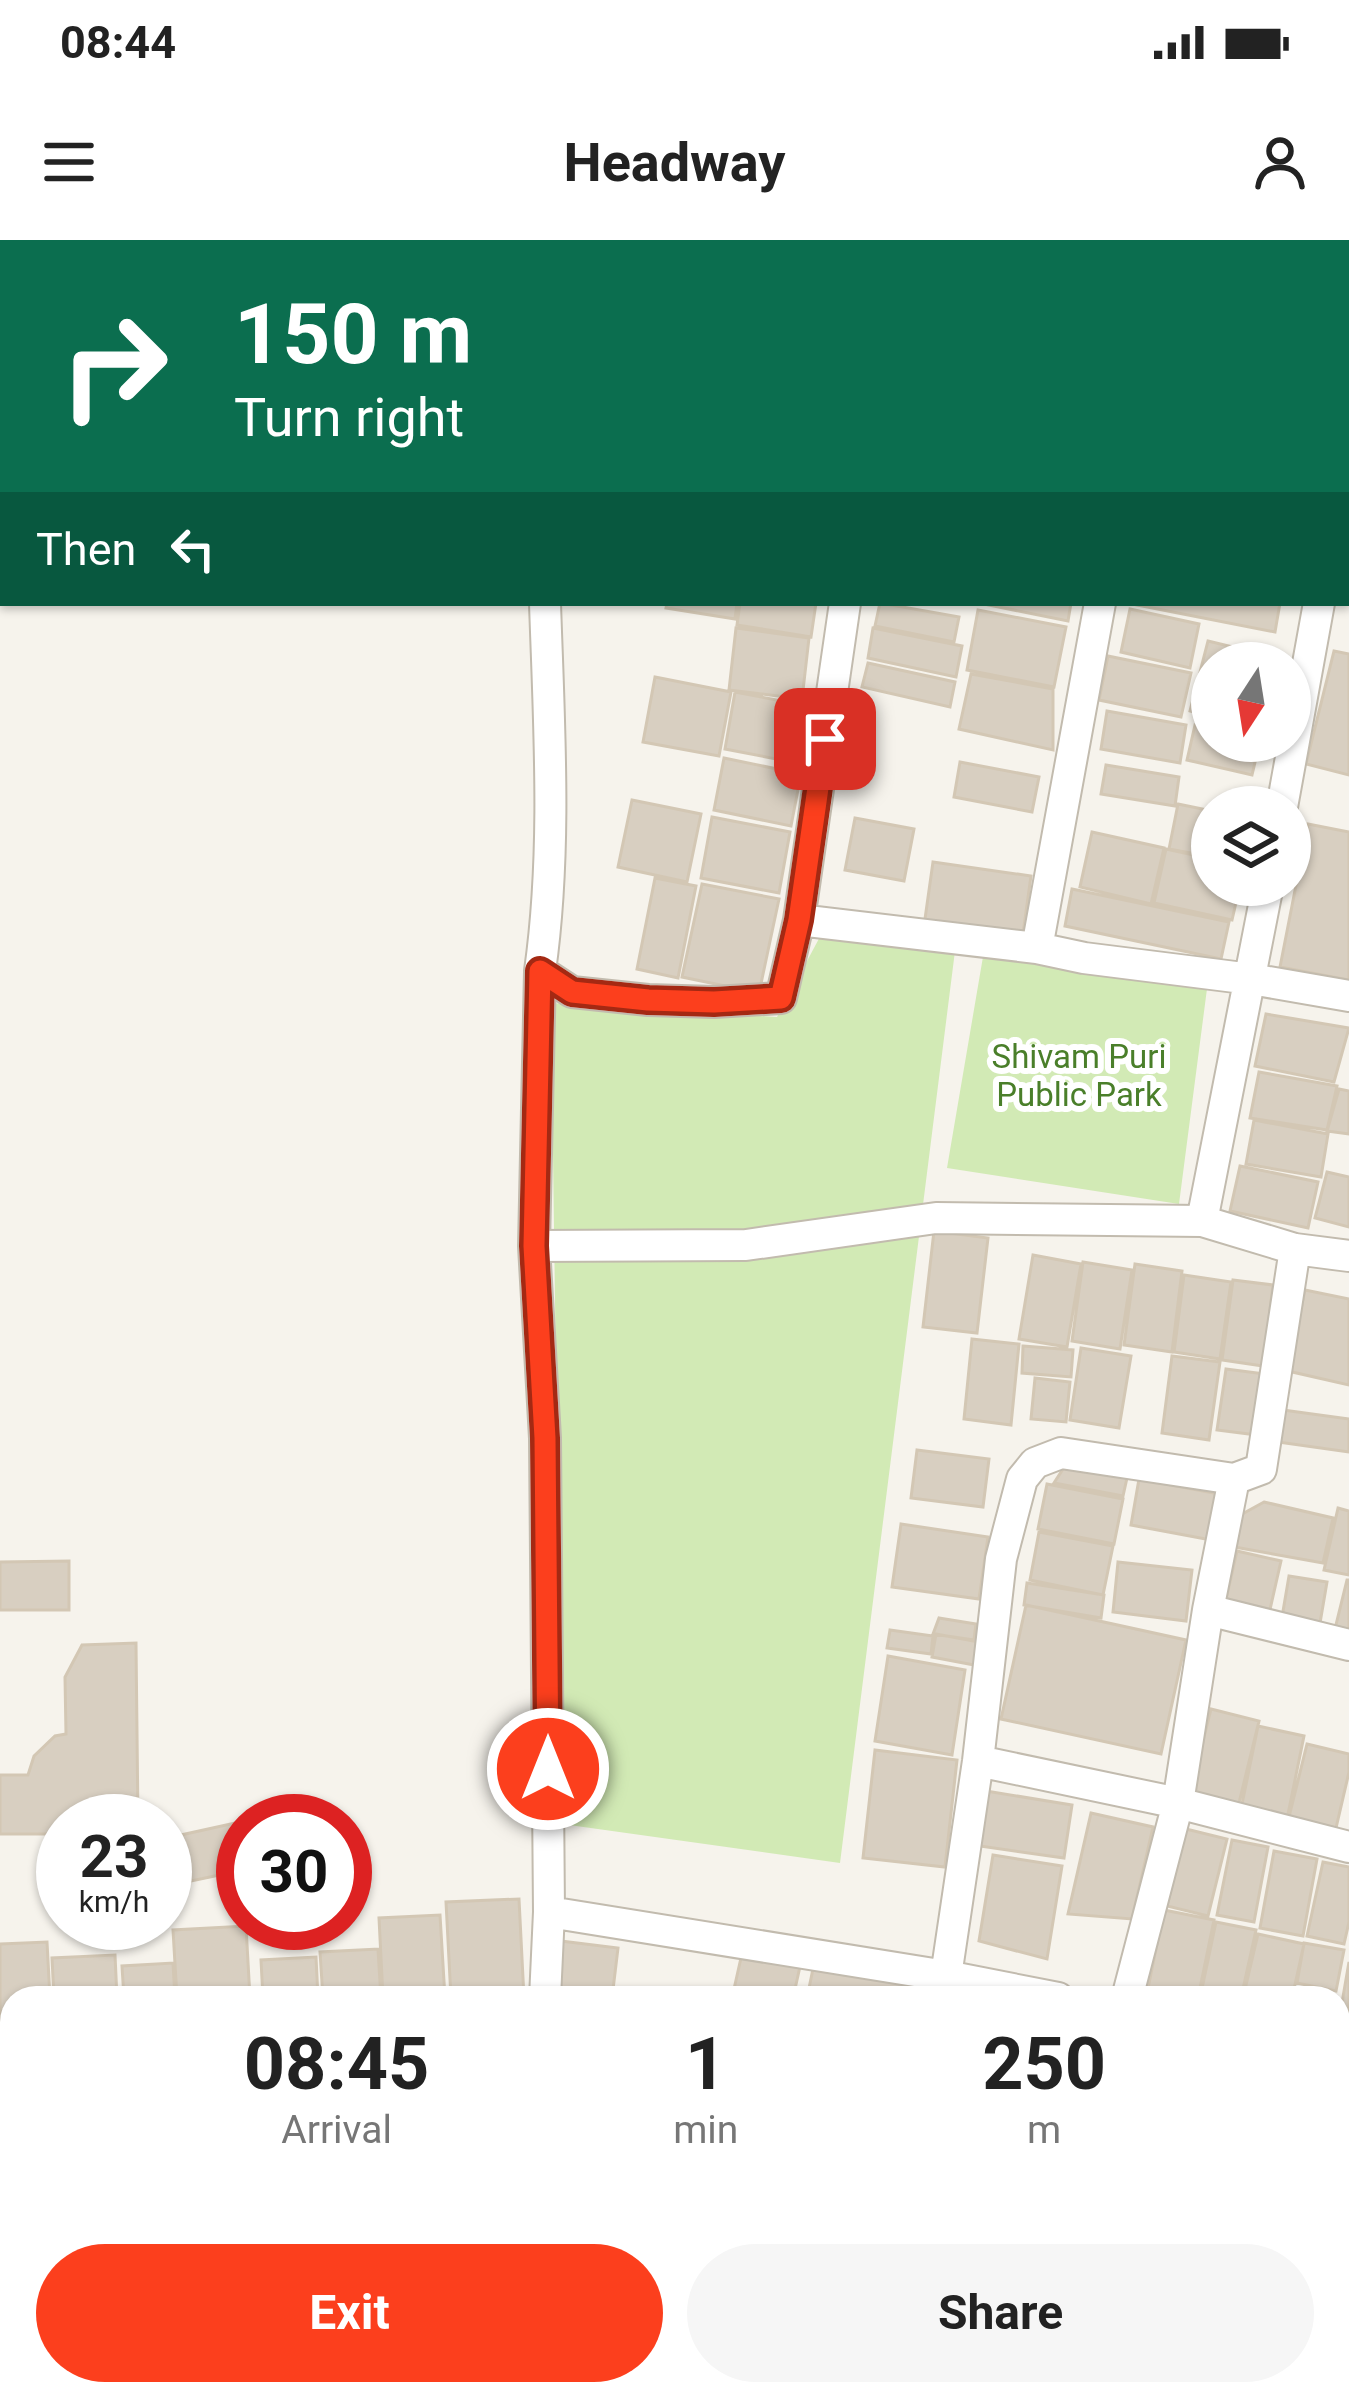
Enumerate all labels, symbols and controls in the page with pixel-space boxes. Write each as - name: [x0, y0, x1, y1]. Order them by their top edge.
- text: 08:44: [60, 16, 176, 69]
- icon: menu: [36, 129, 102, 195]
- icon: person: [1247, 129, 1313, 195]
- text: Headway: [564, 131, 785, 194]
- text: 150 m: [234, 285, 472, 384]
- icon: right: [36, 288, 192, 444]
- text: Turn right: [234, 386, 464, 449]
- icon: left: [160, 516, 226, 582]
- text: Then: [36, 523, 136, 576]
- north arrow: [1191, 642, 1311, 762]
- map controls: [1191, 642, 1311, 906]
- pin: [774, 688, 876, 790]
- icon: arrive: [792, 706, 858, 772]
- button: layers: [1191, 786, 1311, 906]
- park label: Shivam Puri Public Park: [992, 1037, 1166, 1114]
- position arrow: [485, 1706, 611, 1832]
- speed limit sign: 30: [216, 1794, 372, 1950]
- text: 23: [80, 1821, 148, 1892]
- text: km/h: [79, 1884, 149, 1919]
- text: 08:45: [244, 2022, 429, 2107]
- text: 1: [685, 2022, 726, 2107]
- text: 250: [982, 2022, 1106, 2107]
- text: Arrival: [281, 2107, 392, 2153]
- text: min: [673, 2107, 738, 2153]
- text: m: [1027, 2107, 1061, 2153]
- button: Exit: [36, 2244, 663, 2382]
- button: Share: [687, 2244, 1314, 2382]

